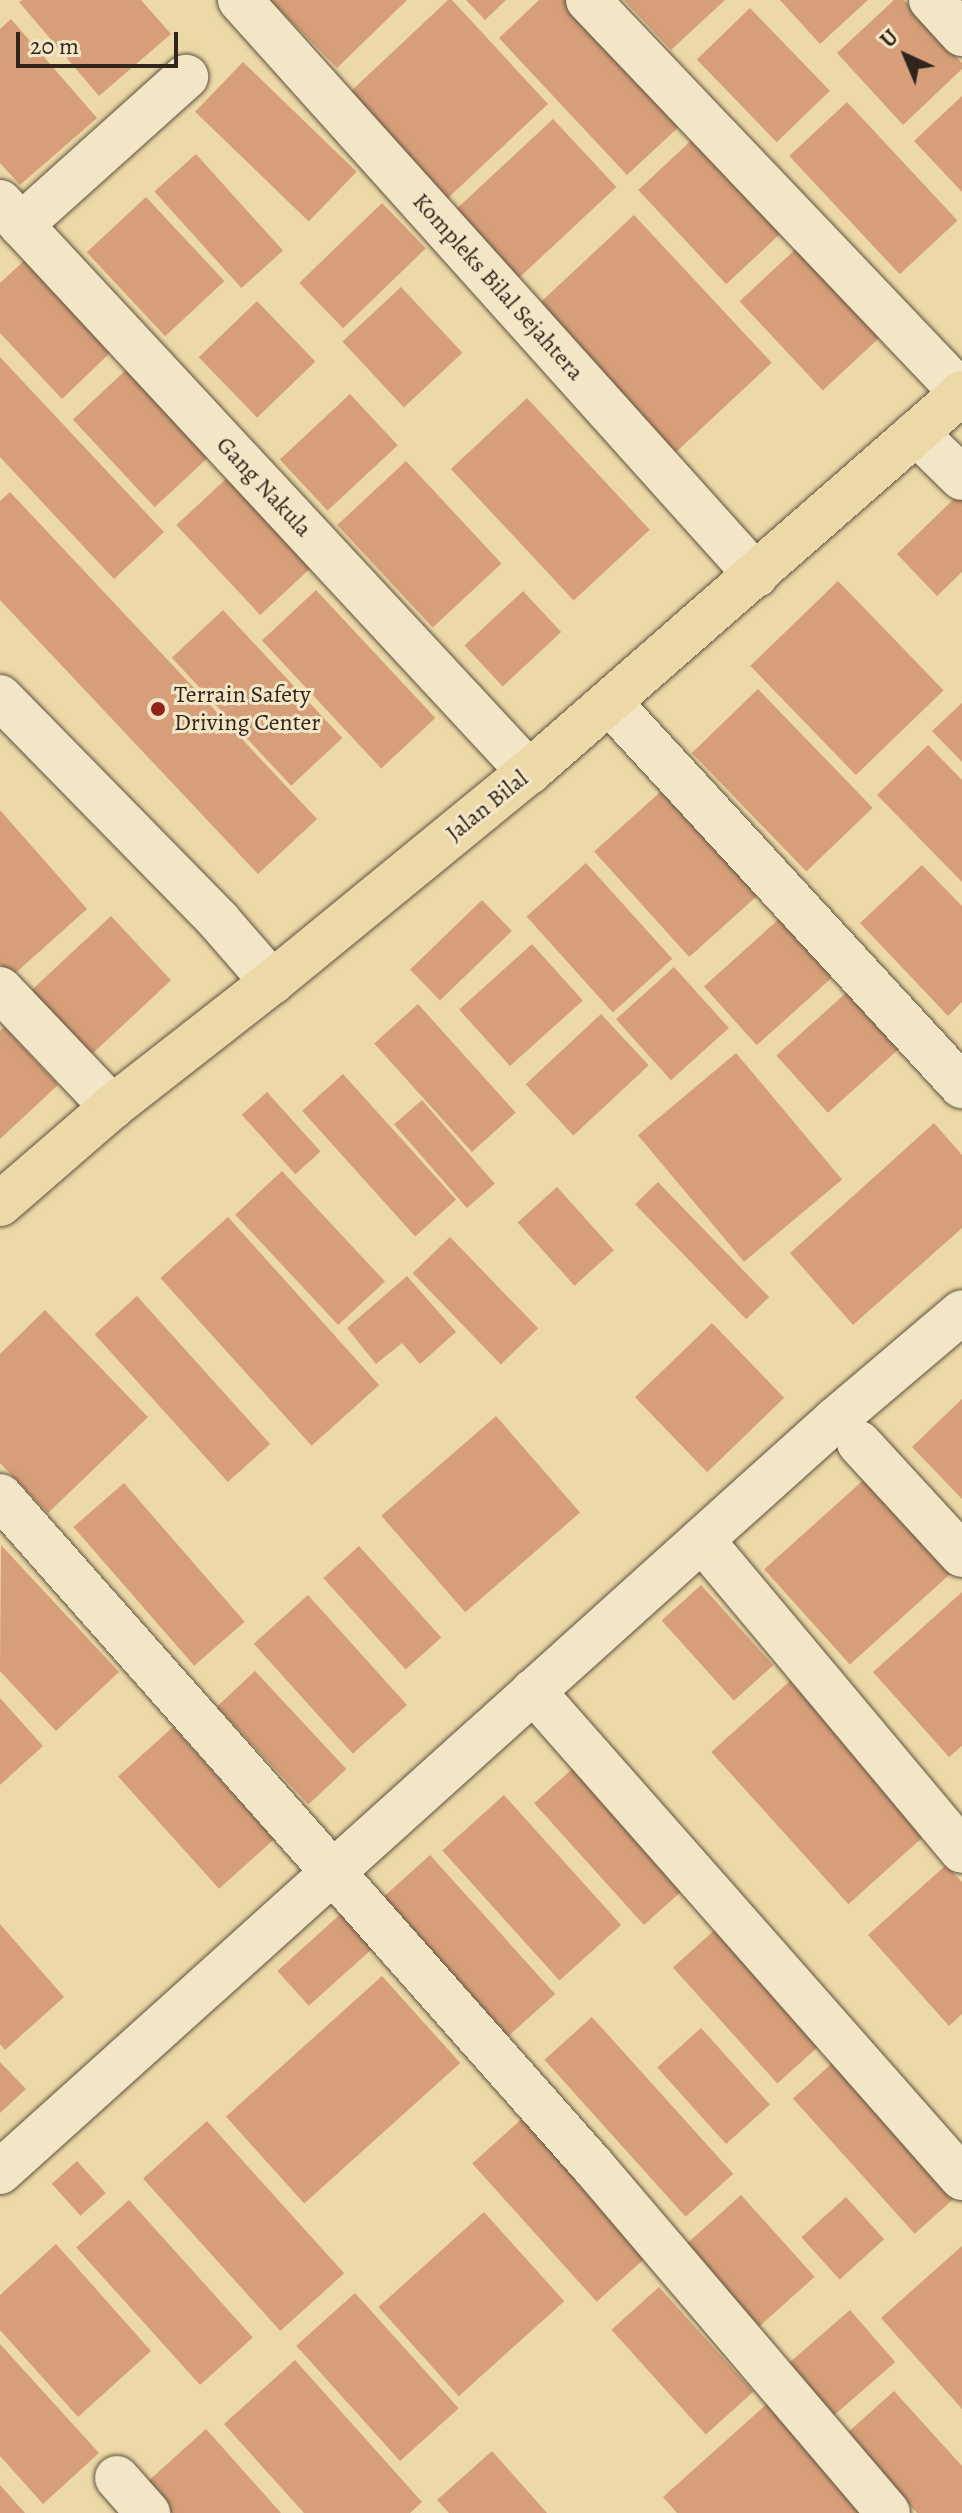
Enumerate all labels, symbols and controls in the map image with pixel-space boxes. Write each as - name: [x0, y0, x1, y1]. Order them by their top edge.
- scale bar: [20, 16, 182, 66]
- north arrow: [866, 16, 946, 96]
- text: U: [874, 23, 905, 55]
- text: 20 m: [30, 30, 79, 62]
- street label: Kompleks Bilal Sejahtera: [406, 187, 590, 387]
- street label: Gang Nakula: [210, 431, 318, 543]
- place label: Terrain Safety Driving Center: [174, 681, 321, 737]
- marker: Terrain Safety Driving Center: [149, 700, 167, 718]
- street label: Jalan Bilal: [440, 764, 534, 848]

